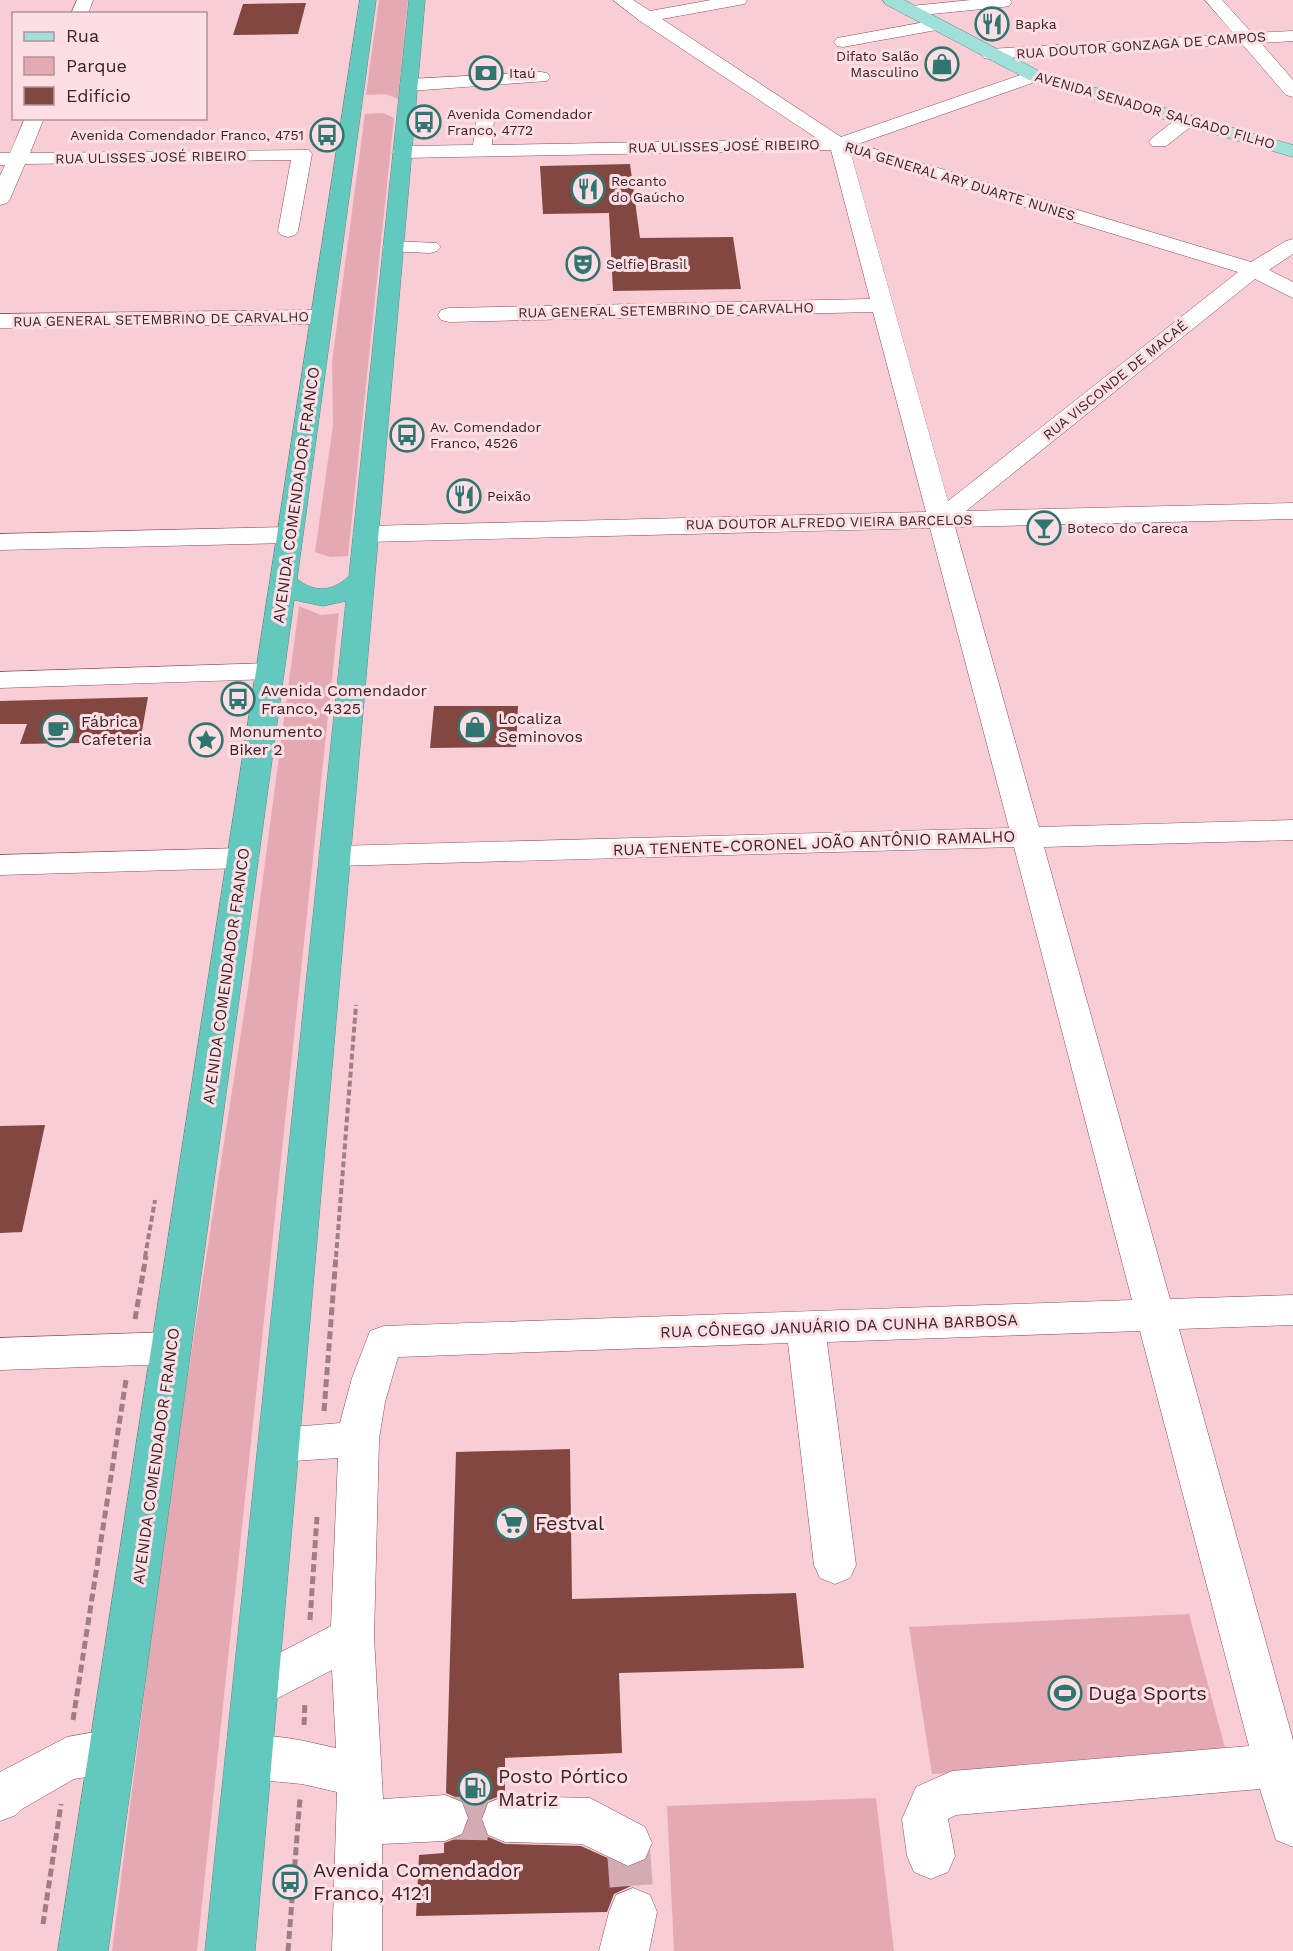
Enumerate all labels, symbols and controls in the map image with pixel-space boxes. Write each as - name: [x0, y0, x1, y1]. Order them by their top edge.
- restaurant icon: Bapka: [974, 6, 1010, 42]
- legend: [12, 12, 207, 120]
- place label: Bapka: [1015, 16, 1057, 32]
- text: Rua: [66, 25, 99, 46]
- street label: RUA DOUTOR GONZAGA DE CAMPOS: [1016, 28, 1266, 62]
- shop icon: Difato Salão Masculino: [924, 46, 960, 82]
- place label: Difato Salão Masculino: [836, 48, 919, 80]
- text: Parque: [66, 55, 127, 76]
- bank icon: Itaú: [468, 55, 504, 91]
- place label: Itaú: [509, 65, 536, 81]
- street label: AVENIDA SENADOR SALGADO FILHO: [1033, 68, 1277, 152]
- text: Edifício: [66, 85, 131, 106]
- bus stop icon: Avenida Comendador Franco, 4772: [406, 104, 442, 140]
- place label: Avenida Comendador Franco, 4772: [447, 106, 593, 138]
- bus stop icon: Avenida Comendador Franco, 4751: [309, 117, 345, 153]
- place label: Avenida Comendador Franco, 4751: [70, 127, 304, 143]
- street label: RUA ULISSES JOSÉ RIBEIRO: [628, 136, 820, 156]
- street label: RUA GENERAL ARY DUARTE NUNES: [843, 138, 1077, 224]
- street label: RUA ULISSES JOSÉ RIBEIRO: [55, 147, 247, 167]
- restaurant icon: Recanto do Gaúcho: [570, 171, 606, 207]
- place label: Recanto do Gaúcho: [611, 173, 685, 205]
- theatre icon: Selfie Brasil: [565, 246, 601, 282]
- place label: Selfie Brasil: [606, 256, 688, 272]
- street label: RUA GENERAL SETEMBRINO DE CARVALHO: [518, 299, 814, 321]
- street label: RUA GENERAL SETEMBRINO DE CARVALHO: [13, 308, 309, 330]
- street label: RUA VISCONDE DE MACAÉ: [1040, 317, 1190, 443]
- street label: AVENIDA COMENDADOR FRANCO: [269, 366, 323, 624]
- bus stop icon: Av. Comendador Franco, 4526: [389, 417, 425, 453]
- place label: Av. Comendador Franco, 4526: [430, 419, 541, 451]
- restaurant icon: Peixão: [446, 478, 482, 514]
- place label: Peixão: [487, 488, 531, 504]
- bar icon: Boteco do Careca: [1026, 510, 1062, 546]
- street label: RUA DOUTOR ALFREDO VIEIRA BARCELOS: [685, 511, 973, 533]
- place label: Boteco do Careca: [1067, 520, 1188, 536]
- bus stop icon: Avenida Comendador Franco, 4325: [220, 681, 256, 717]
- place label: Avenida Comendador Franco, 4325: [261, 681, 428, 718]
- shop icon: Localiza Seminovos: [457, 709, 493, 745]
- place label: Localiza Seminovos: [498, 709, 583, 746]
- cafe icon: Fábrica Cafeteria: [40, 712, 76, 748]
- place label: Fábrica Cafeteria: [81, 712, 152, 749]
- place icon: Monumento Biker 2: [188, 722, 224, 758]
- place label: Monumento Biker 2: [229, 722, 323, 759]
- street label: RUA TENENTE-CORONEL JOÃO ANTÔNIO RAMALHO: [612, 826, 1016, 860]
- street label: AVENIDA COMENDADOR FRANCO: [199, 847, 253, 1105]
- street label: RUA CÔNEGO JANUÁRIO DA CUNHA BARBOSA: [660, 1310, 1019, 1342]
- street label: AVENIDA COMENDADOR FRANCO: [129, 1327, 183, 1585]
- supermarket icon: Festval: [494, 1505, 530, 1541]
- place label: Festval: [535, 1511, 604, 1535]
- sports icon: Duga Sports: [1047, 1675, 1083, 1711]
- place label: Duga Sports: [1088, 1681, 1207, 1705]
- place label: Posto Pórtico Matriz: [498, 1764, 628, 1811]
- fuel station icon: Posto Pórtico Matriz: [457, 1770, 493, 1806]
- place label: Avenida Comendador Franco, 4121: [313, 1858, 521, 1905]
- bus stop icon: Avenida Comendador Franco, 4121: [272, 1864, 308, 1900]

